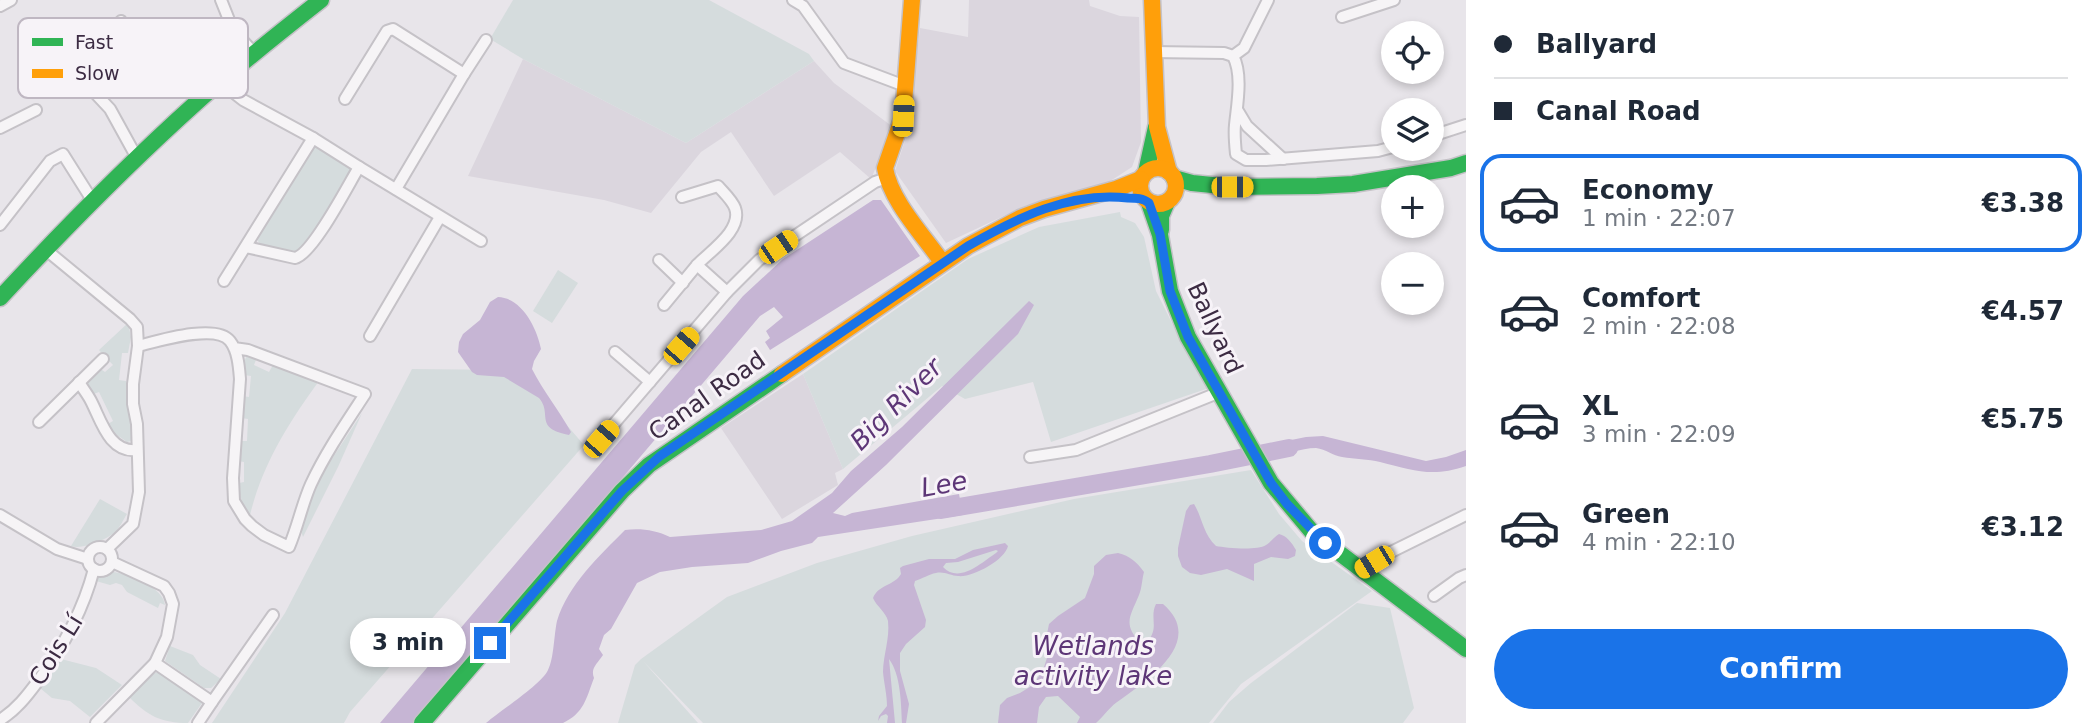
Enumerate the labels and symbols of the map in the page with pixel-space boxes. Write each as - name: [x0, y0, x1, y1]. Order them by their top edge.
- legend: [18, 18, 248, 98]
- text: Fast: [75, 31, 113, 53]
- text: Slow: [75, 62, 120, 84]
- car: [892, 94, 915, 138]
- car: [1212, 177, 1254, 198]
- car: [755, 227, 802, 267]
- street label: Ballyard: [1182, 278, 1248, 378]
- car: [660, 323, 703, 369]
- street label: Canal Road: [643, 346, 771, 446]
- water label: Big River: [844, 350, 950, 456]
- car: [580, 416, 623, 462]
- water label: Lee: [919, 465, 969, 503]
- route start: [1309, 527, 1341, 559]
- car: [1351, 542, 1398, 582]
- street label: Cois Lí: [23, 608, 89, 691]
- callout: 3 min: [350, 618, 466, 668]
- route end: [474, 627, 506, 659]
- water label: Wetlands activity lake: [1014, 631, 1172, 691]

